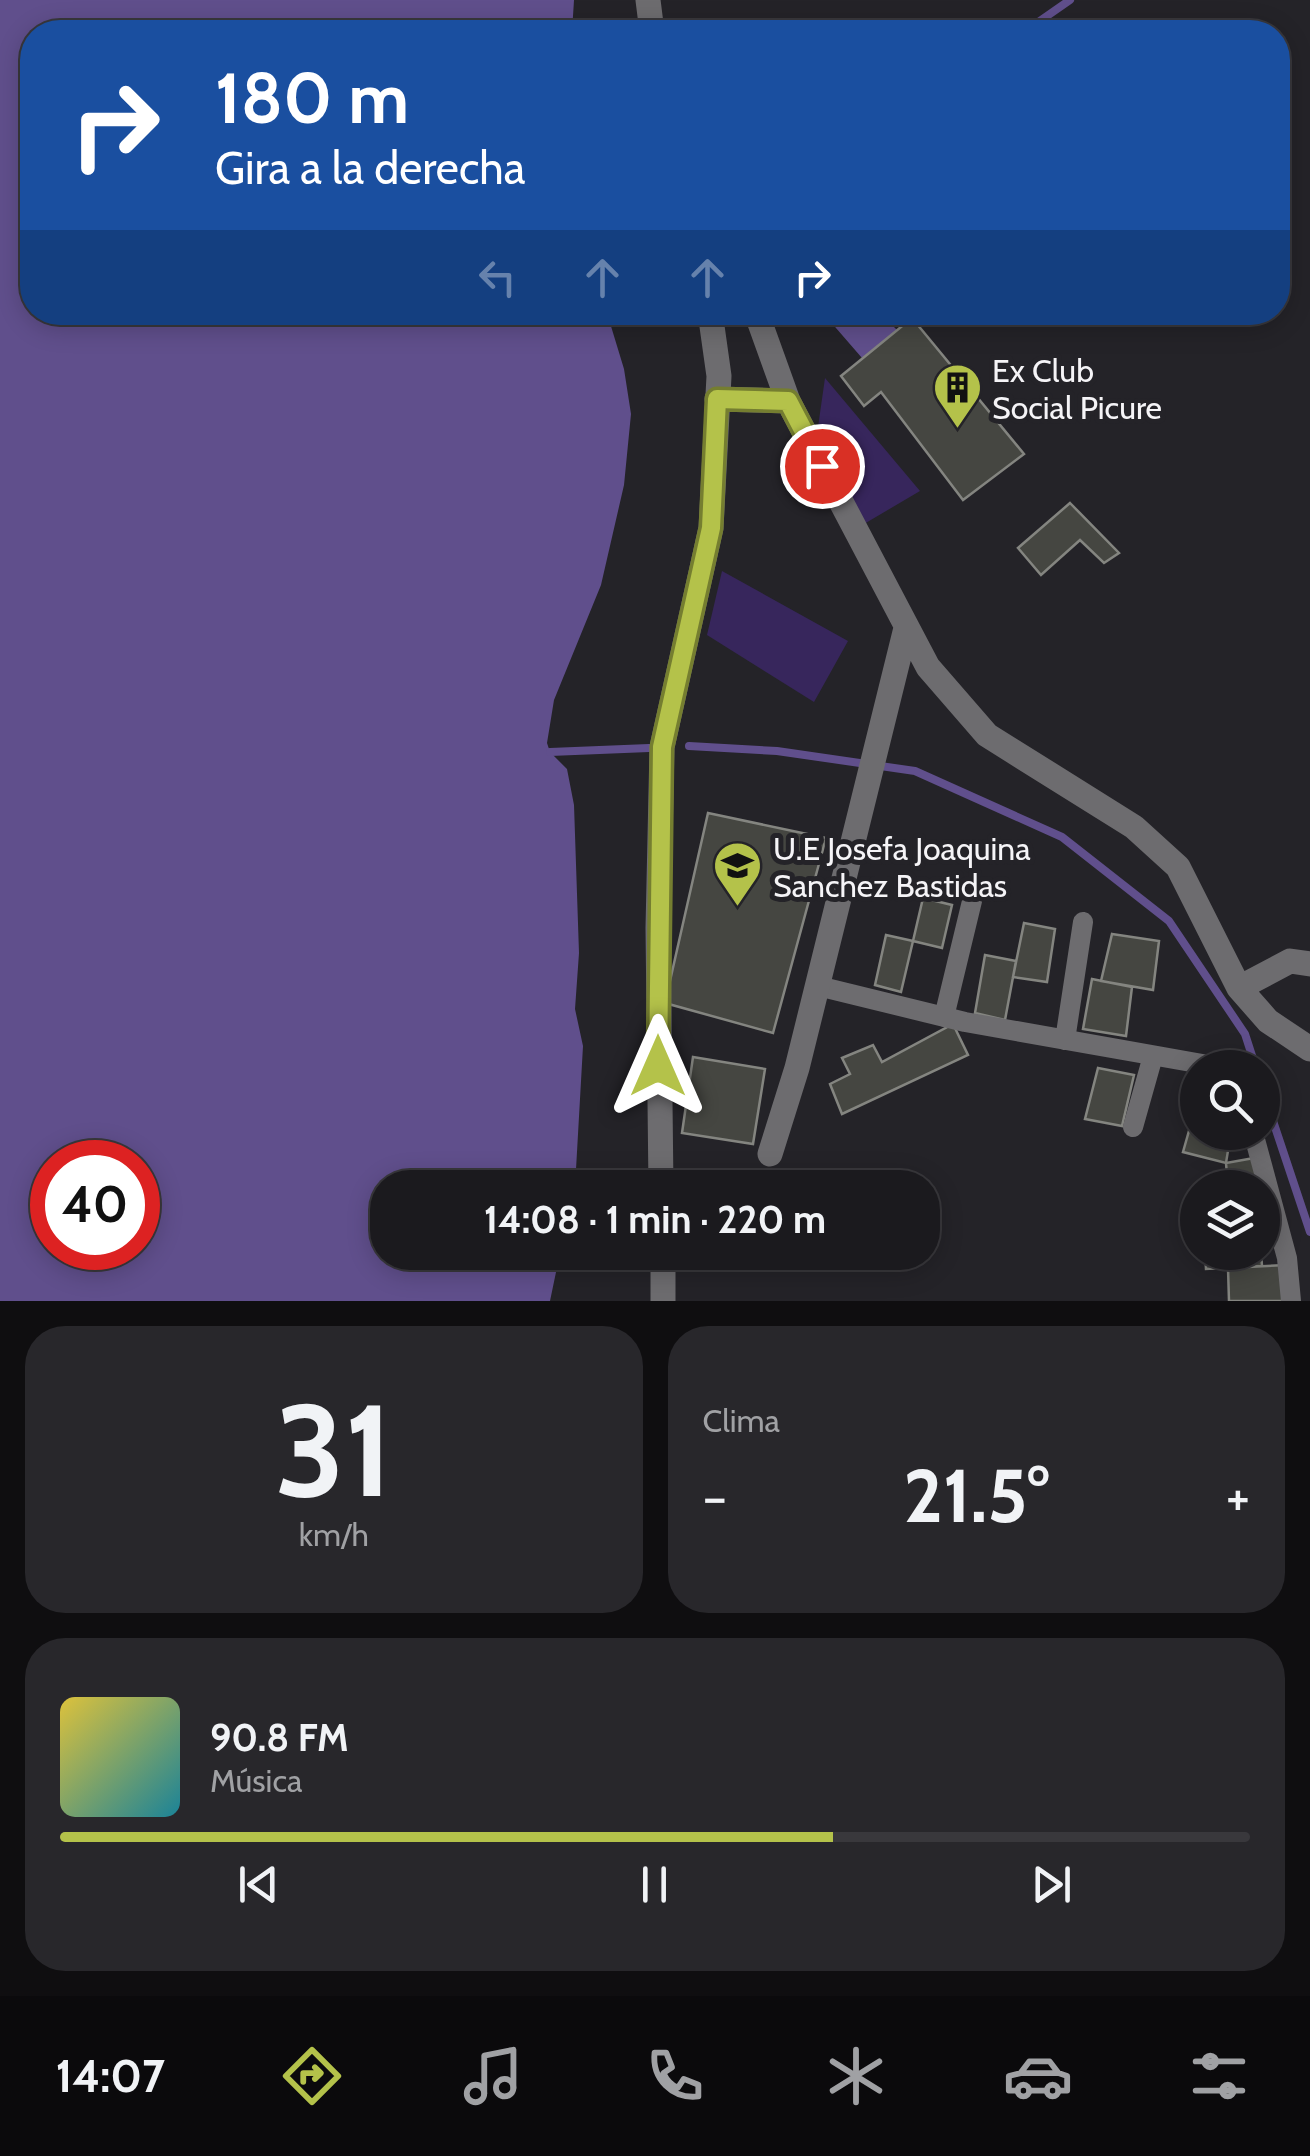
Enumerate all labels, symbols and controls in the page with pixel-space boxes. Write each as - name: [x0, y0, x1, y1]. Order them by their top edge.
- text: 180 m: [215, 55, 409, 141]
- icon: right: [50, 60, 180, 190]
- text: Gira a la derecha: [215, 141, 525, 195]
- icon: left: [470, 250, 525, 305]
- icon: ahead: [575, 250, 630, 305]
- icon: ahead: [680, 250, 735, 305]
- icon: right: [785, 250, 840, 305]
- place label: Ex Club Social Picure: [992, 351, 1162, 427]
- building icon: Ex Club Social Picure: [931, 362, 983, 430]
- pin: [780, 424, 865, 509]
- icon: arrive: [795, 439, 850, 494]
- place label: U.E Josefa Joaquina Sanchez Bastidas: [773, 829, 1031, 905]
- school or university icon: U.E Josefa Joaquina Sanchez Bastidas: [712, 840, 764, 908]
- position arrow: [606, 1014, 710, 1118]
- map controls: [1180, 1050, 1280, 1270]
- button: search: [1180, 1050, 1280, 1150]
- speed limit sign: 40: [30, 1140, 160, 1270]
- button: layers: [1180, 1170, 1280, 1270]
- text: 14:08 · 1 min · 220 m: [484, 1196, 826, 1243]
- text: 31: [275, 1371, 393, 1529]
- text: Clima: [703, 1401, 780, 1440]
- text: 21.5°: [903, 1450, 1049, 1541]
- text: −: [703, 1463, 727, 1530]
- text: +: [1226, 1463, 1250, 1530]
- text: km/h: [299, 1515, 369, 1554]
- text: 90.8 FM: [210, 1714, 349, 1761]
- text: Música: [210, 1761, 302, 1800]
- icon: previous: [231, 1857, 286, 1912]
- icon: pause: [627, 1857, 682, 1912]
- icon: next: [1024, 1857, 1079, 1912]
- icon: directions: [277, 2041, 347, 2111]
- icon: music: [458, 2041, 528, 2111]
- icon: phone: [640, 2041, 710, 2111]
- icon: climate: [821, 2041, 891, 2111]
- icon: car: [1003, 2041, 1073, 2111]
- icon: filters: [1184, 2041, 1254, 2111]
- text: 14:07: [56, 2049, 165, 2103]

